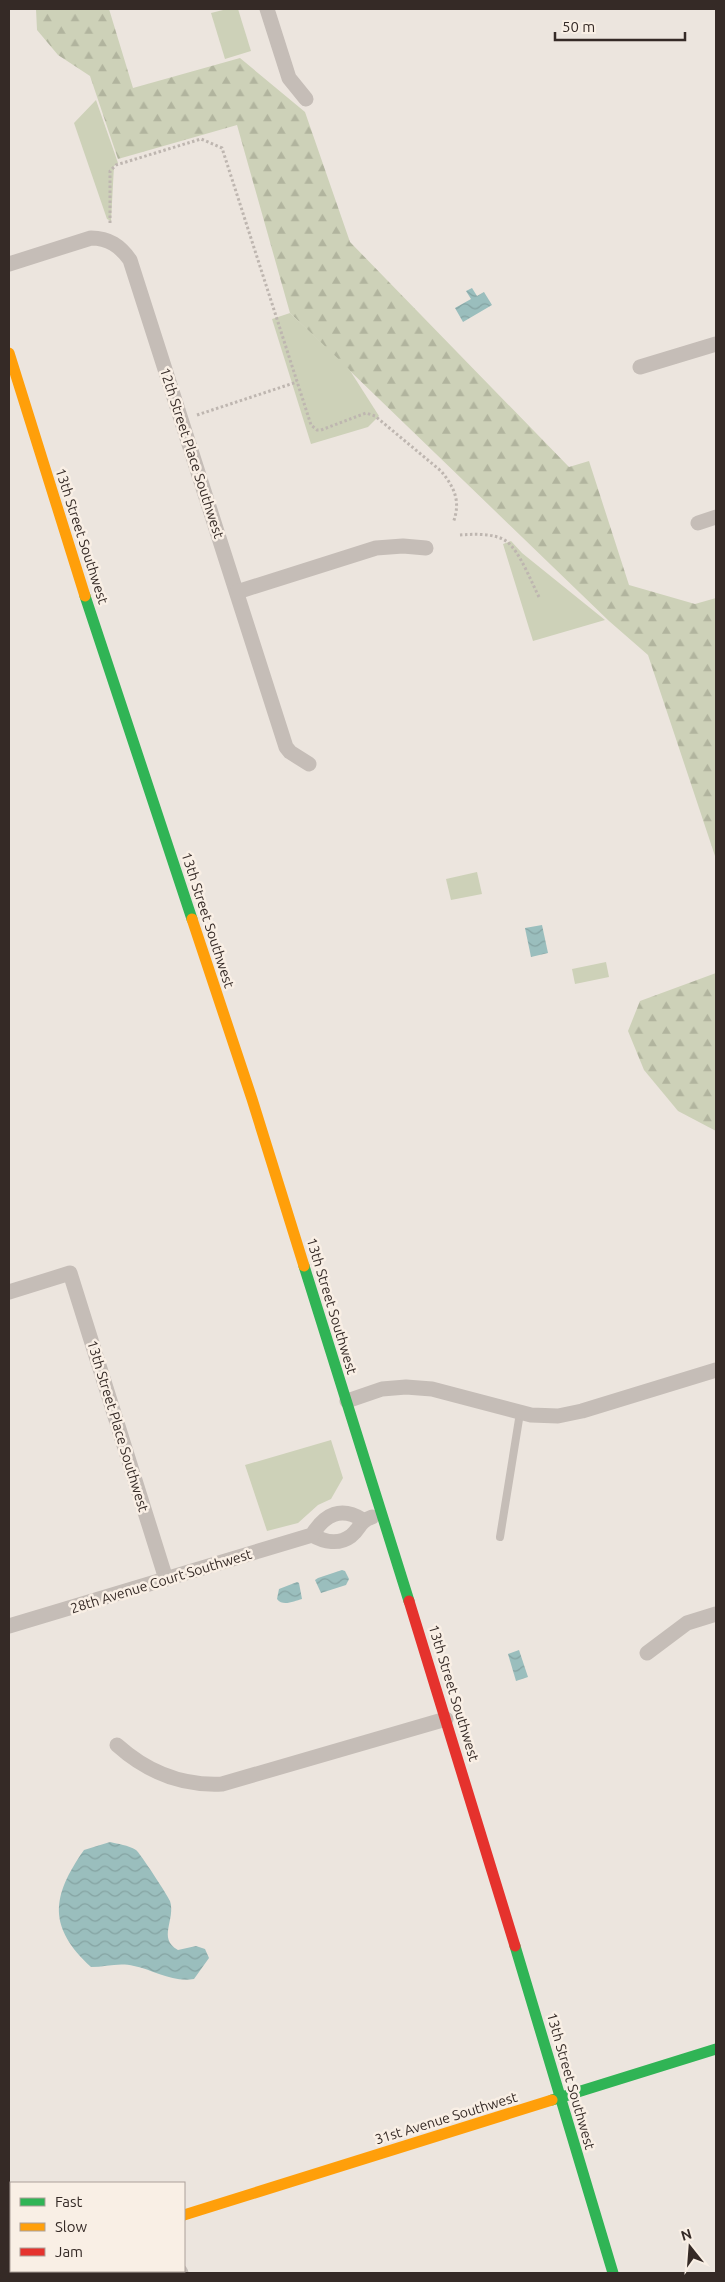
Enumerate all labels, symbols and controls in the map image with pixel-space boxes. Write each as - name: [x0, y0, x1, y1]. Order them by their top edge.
- scale bar: [555, 10, 685, 42]
- text: 50 m: [562, 18, 595, 35]
- street label: 12th Street Place Southwest: [157, 366, 227, 541]
- street label: 13th Street Southwest: [52, 466, 112, 606]
- street label: 13th Street Southwest: [178, 850, 238, 990]
- street label: 13th Street Southwest: [304, 1236, 361, 1377]
- street label: 13th Street Place Southwest: [84, 1338, 152, 1514]
- street label: 28th Avenue Court Southwest: [68, 1546, 254, 1616]
- street label: 13th Street Southwest: [426, 1623, 483, 1764]
- street label: 13th Street Southwest: [544, 2011, 598, 2152]
- street label: 31st Avenue Southwest: [373, 2089, 520, 2147]
- legend: [10, 2182, 185, 2272]
- text: Fast: [55, 2193, 83, 2210]
- text: Slow: [55, 2218, 88, 2235]
- north arrow: [665, 2222, 715, 2272]
- text: N: [679, 2225, 694, 2244]
- text: Jam: [55, 2243, 83, 2260]

